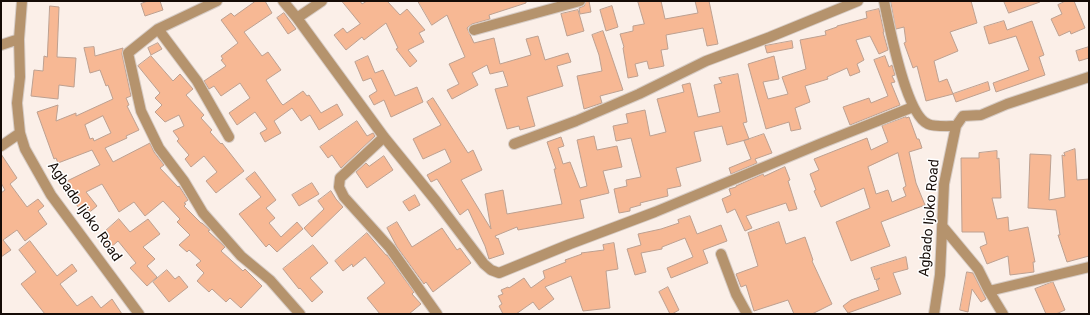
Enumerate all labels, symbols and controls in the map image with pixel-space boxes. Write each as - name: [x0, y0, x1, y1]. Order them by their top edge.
- street label: Agbado Ijoko Road: [43, 159, 125, 265]
- street label: Agbado Ijoko Road: [917, 159, 943, 277]

